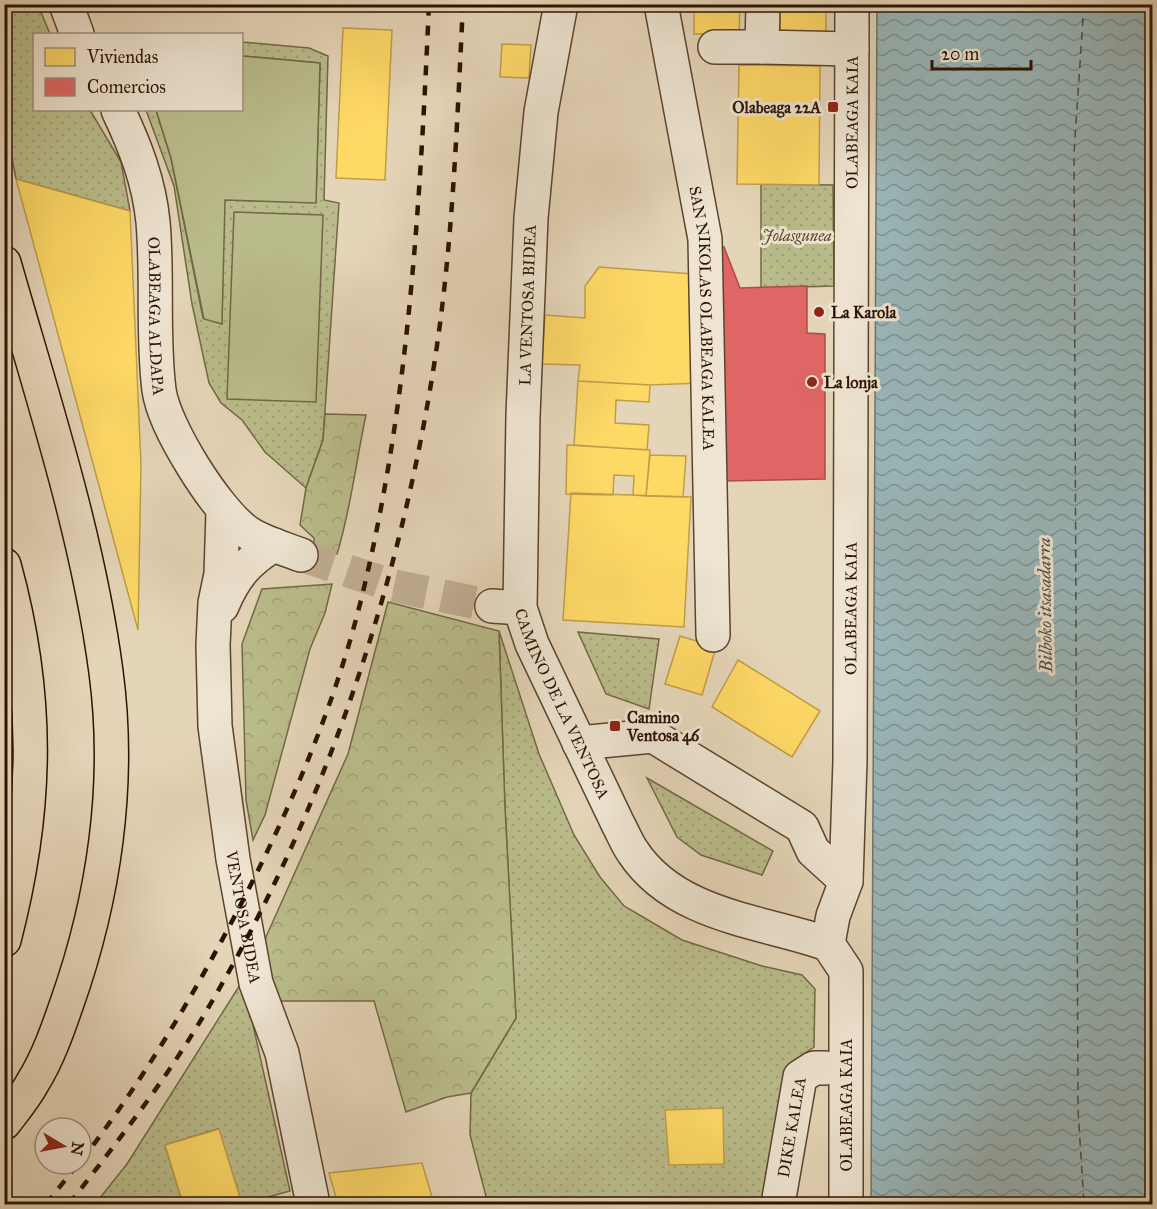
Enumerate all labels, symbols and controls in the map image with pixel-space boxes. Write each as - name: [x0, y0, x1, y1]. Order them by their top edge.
- legend: [33, 33, 243, 111]
- scale bar: [932, 33, 1031, 71]
- text: 20 m: [941, 43, 979, 65]
- text: Viviendas: [86, 46, 158, 68]
- street label: OLABEAGA KAIA: [843, 56, 862, 189]
- text: Comercios: [87, 76, 166, 98]
- place label: Olabeaga 22A: [732, 98, 821, 118]
- marker: Olabeaga 22A: [826, 100, 840, 114]
- street label: SAN NIKOLAS OLABEAGA KALEA: [685, 184, 718, 451]
- street label: LA VENTOSA BIDEA: [515, 224, 540, 386]
- park label: Jolasgunea: [761, 226, 832, 245]
- street label: OLABEAGA ALDAPA: [144, 236, 169, 397]
- place label: La Karola: [831, 303, 897, 322]
- marker: La Karola: [812, 305, 826, 319]
- place label: La lonja: [824, 373, 879, 393]
- marker: La lonja: [805, 375, 819, 389]
- water label: Bilboko itsasadarra: [1033, 537, 1057, 674]
- street label: OLABEAGA KAIA: [841, 541, 861, 675]
- street label: CAMINO DE LA VENTOSA: [511, 606, 614, 802]
- place label: Camino Ventosa 46: [626, 708, 700, 746]
- marker: Camino Ventosa 46: [608, 719, 622, 733]
- street label: VENTOSA BIDEA: [222, 849, 265, 985]
- street label: OLABEAGA KAIA: [837, 1038, 856, 1172]
- street label: DIKE KALEA: [774, 1075, 810, 1179]
- north arrow: [33, 1116, 93, 1176]
- text: N: [67, 1140, 88, 1157]

